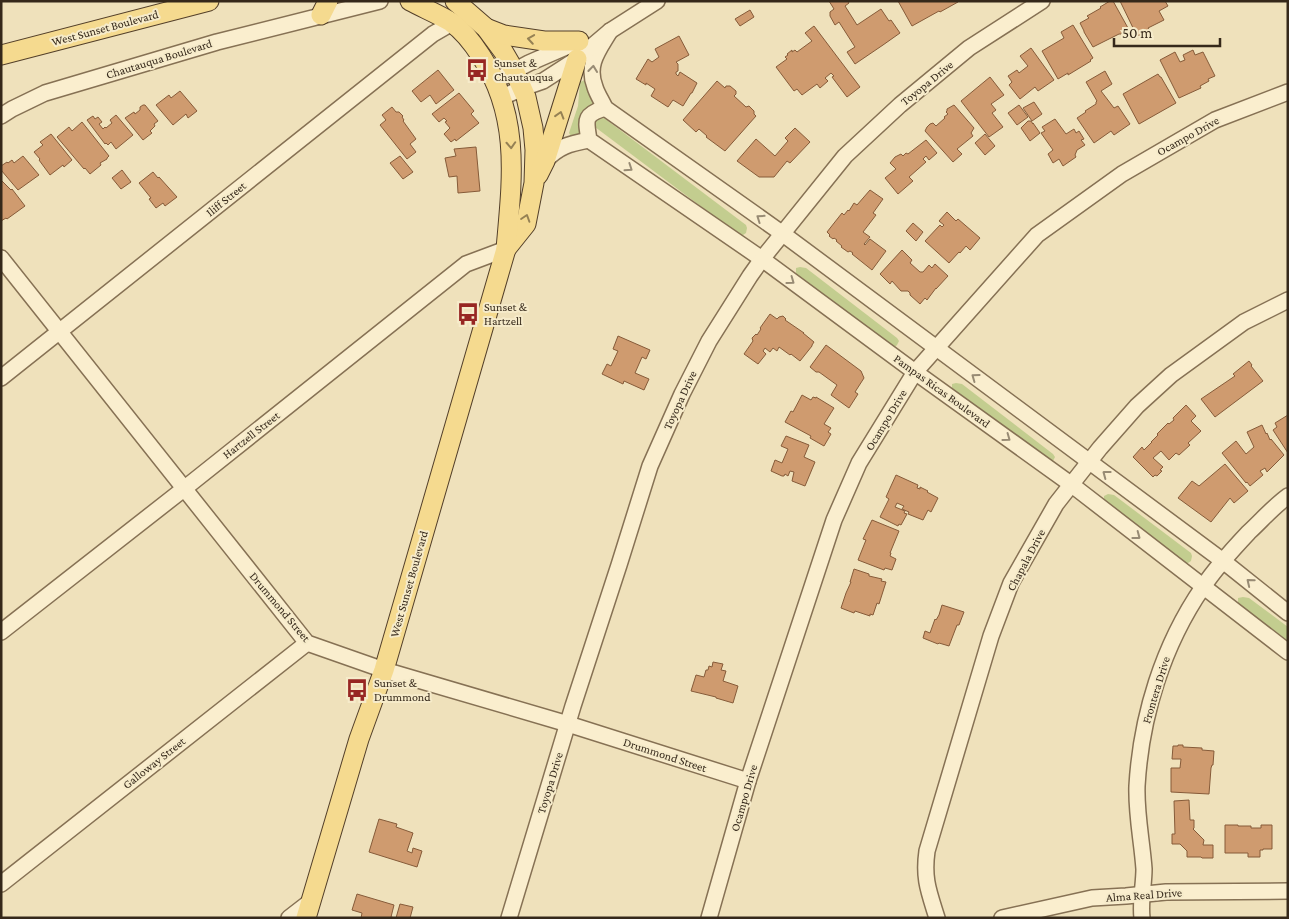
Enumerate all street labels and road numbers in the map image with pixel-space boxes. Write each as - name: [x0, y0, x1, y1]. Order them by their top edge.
- street label: West Sunset Boulevard: [50, 7, 161, 49]
- street label: Chautauqua Boulevard: [104, 36, 214, 82]
- street label: Toyopa Drive: [898, 58, 956, 108]
- street label: Ocampo Drive: [1155, 113, 1221, 159]
- street label: Iliff Street: [203, 178, 250, 219]
- street label: Pampas Ricas Boulevard: [891, 351, 993, 431]
- street label: Toyopa Drive: [660, 368, 700, 432]
- street label: Ocampo Drive: [862, 387, 910, 453]
- street label: Hartzell Street: [220, 408, 283, 462]
- street label: Chapala Drive: [1004, 527, 1048, 593]
- street label: West Sunset Boulevard: [387, 529, 431, 639]
- street label: Drummond Street: [247, 569, 314, 646]
- street label: Frontera Drive: [1139, 655, 1173, 725]
- street label: Galloway Street: [120, 734, 189, 792]
- street label: Drummond Street: [621, 735, 709, 775]
- street label: Toyopa Drive: [534, 751, 566, 815]
- street label: Ocampo Drive: [728, 763, 760, 833]
- street label: Alma Real Drive: [1105, 885, 1183, 905]

